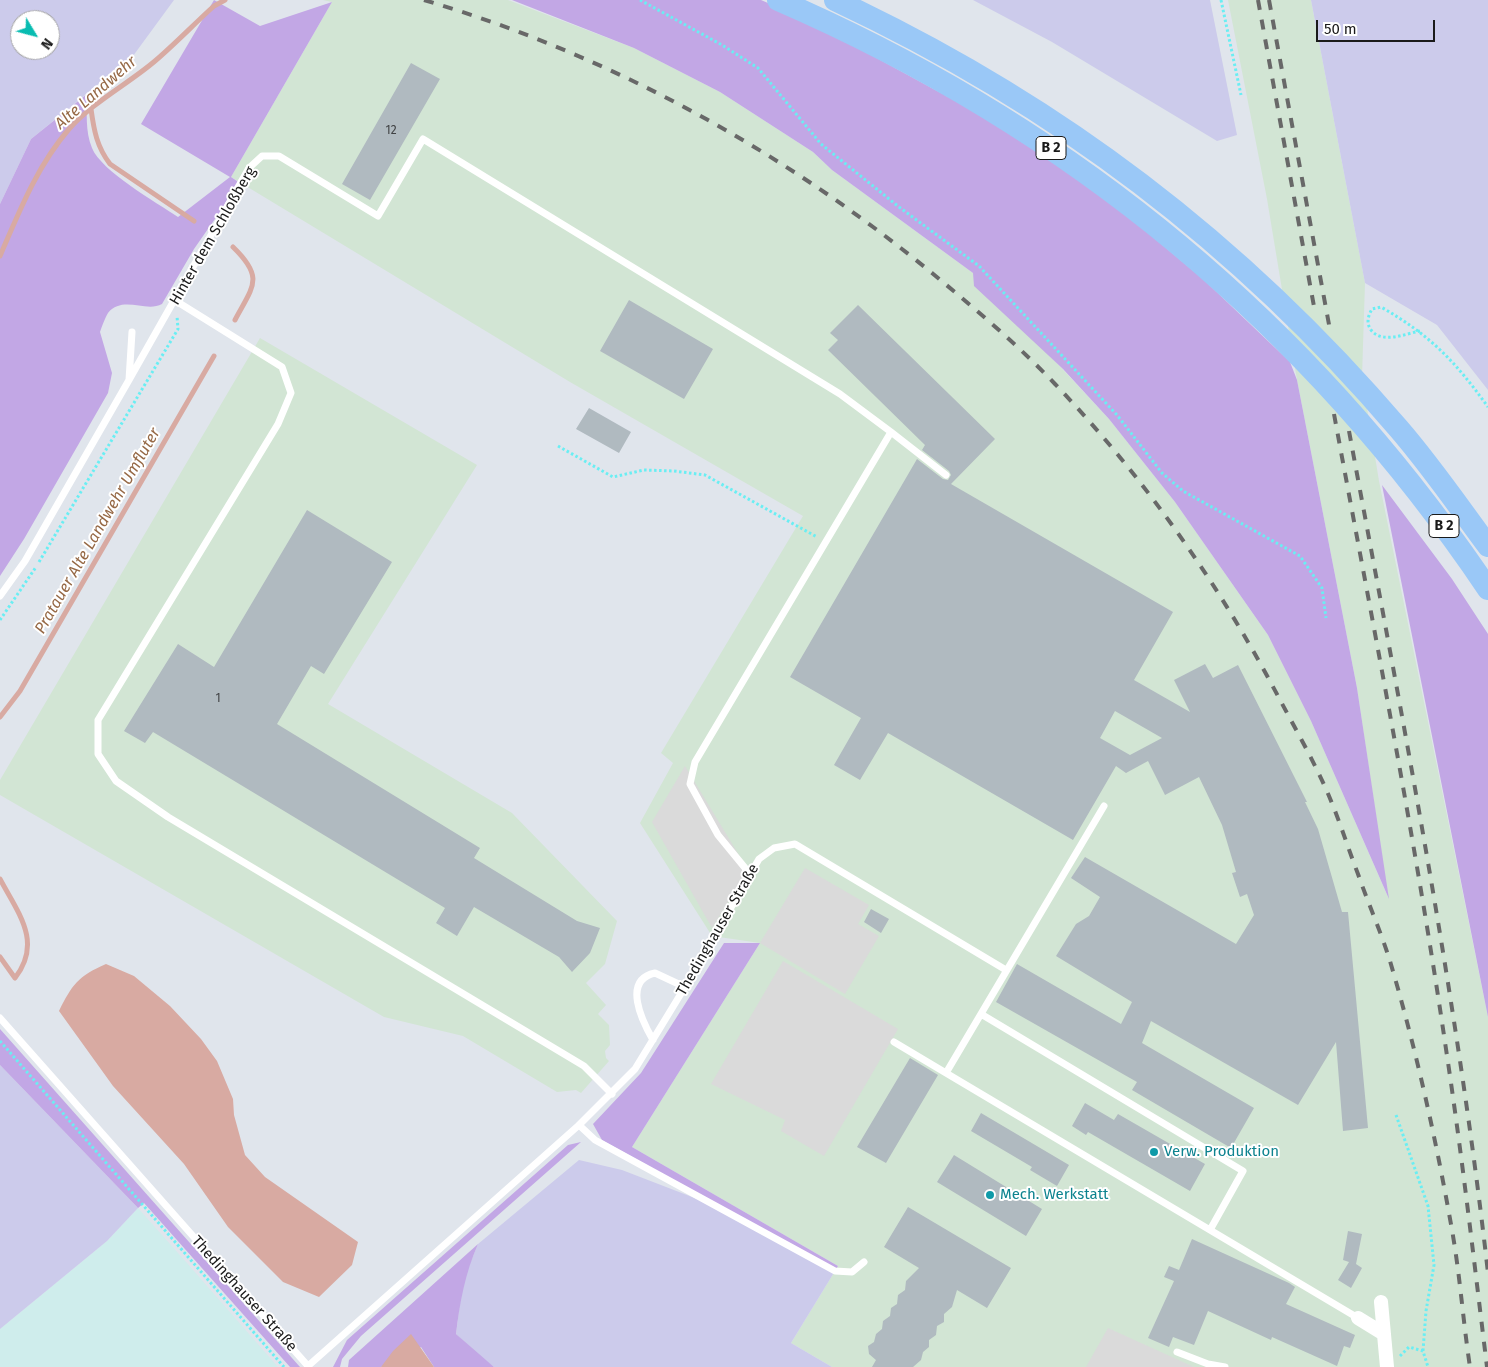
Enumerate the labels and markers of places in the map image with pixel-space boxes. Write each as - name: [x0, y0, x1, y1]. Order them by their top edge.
- place label: Verw. Produktion: [1164, 1143, 1279, 1161]
- marker: Verw. Produktion: [1148, 1146, 1160, 1158]
- place label: Mech. Werkstatt: [1000, 1186, 1108, 1204]
- marker: Mech. Werkstatt: [984, 1189, 996, 1201]

